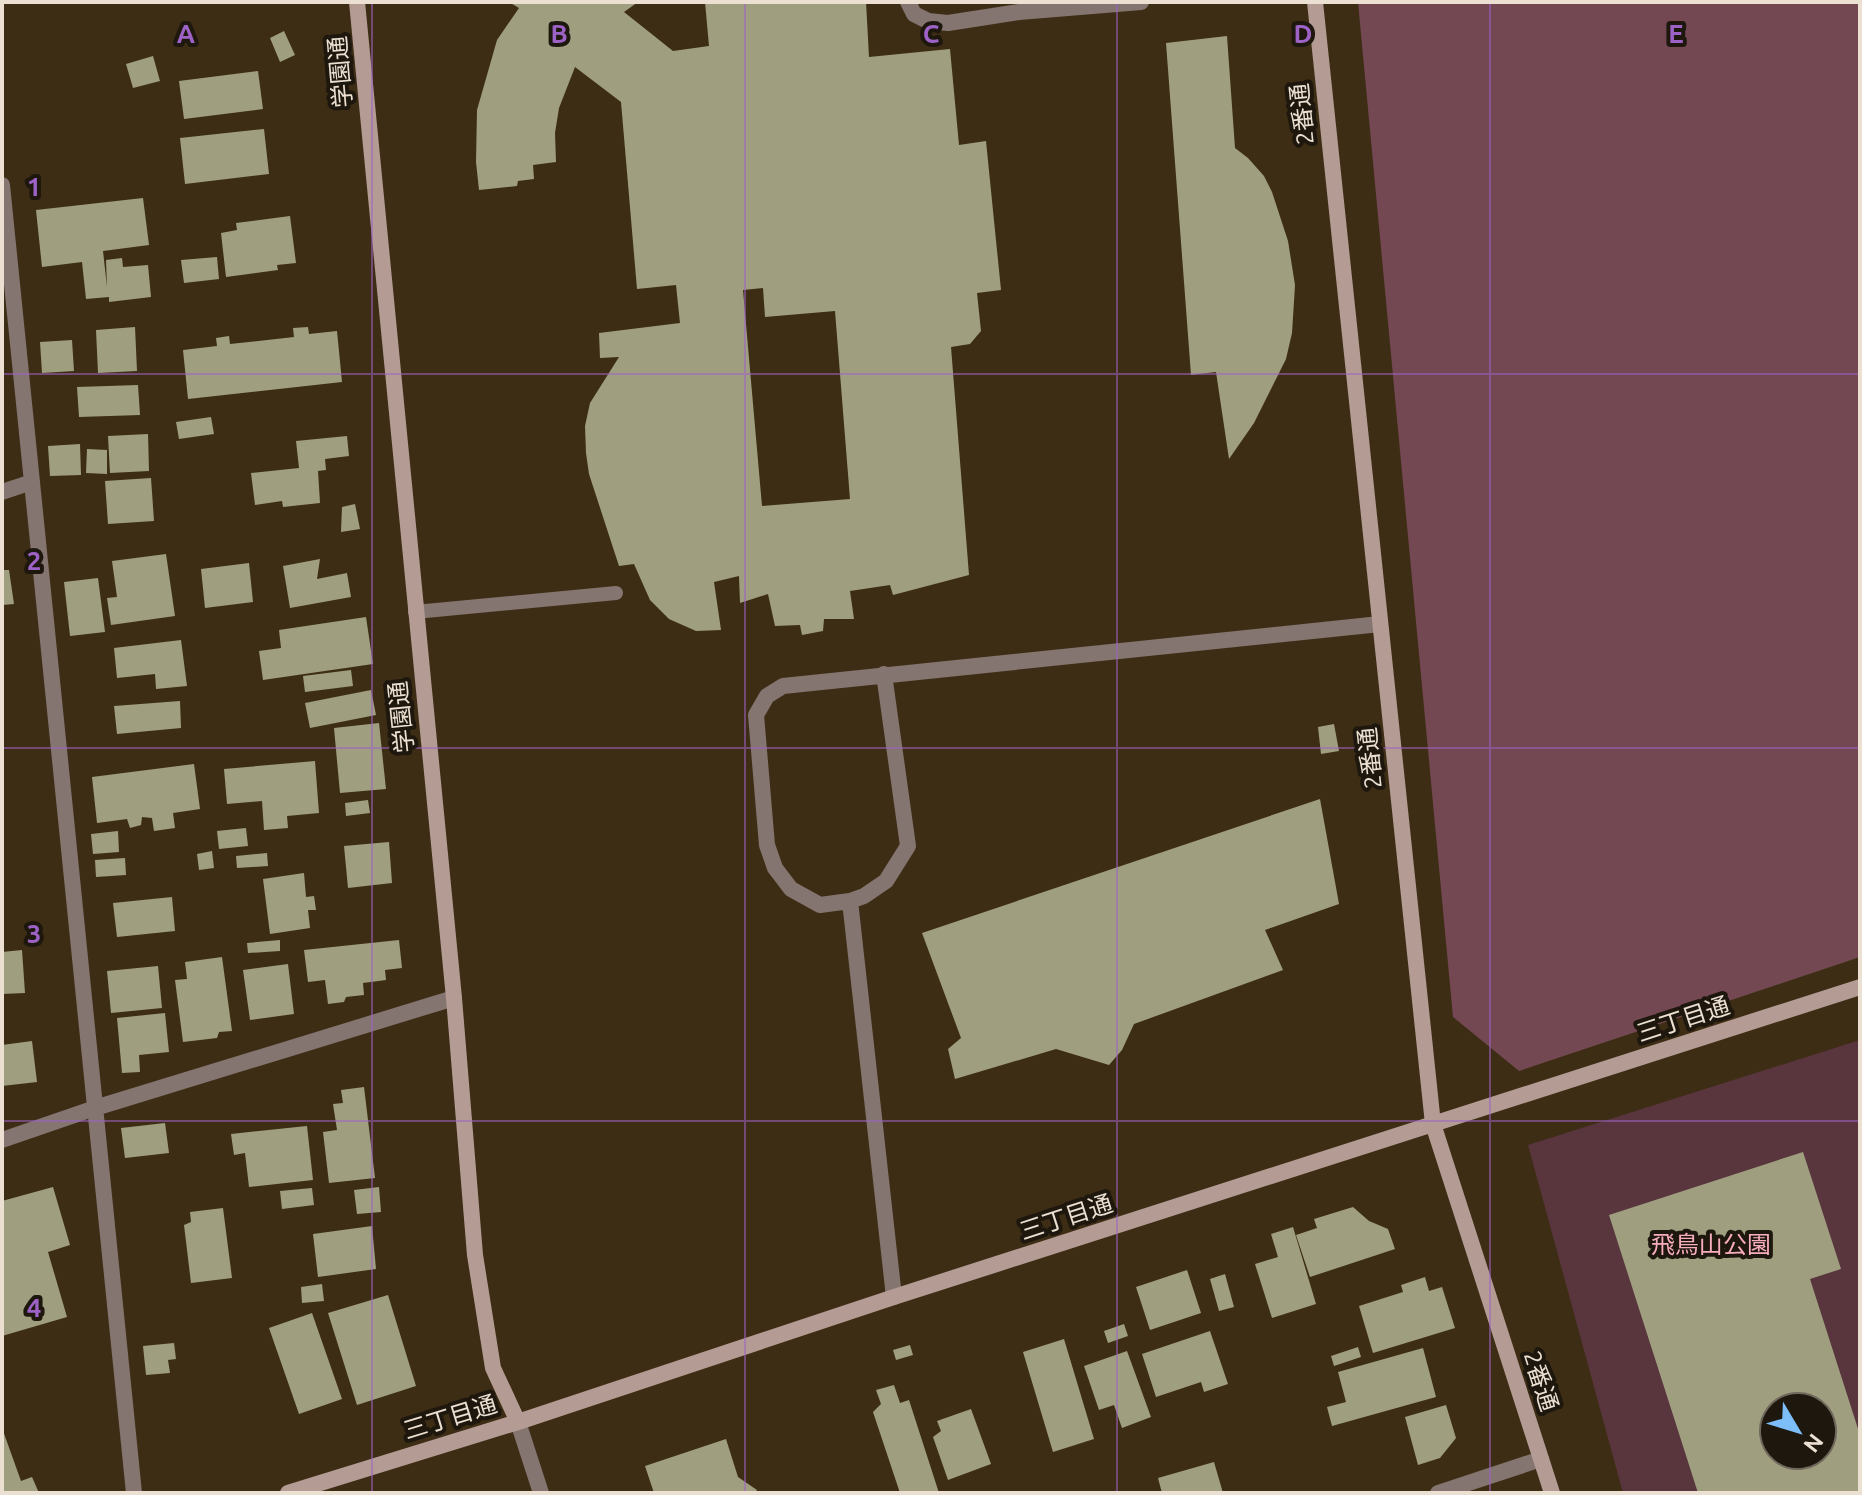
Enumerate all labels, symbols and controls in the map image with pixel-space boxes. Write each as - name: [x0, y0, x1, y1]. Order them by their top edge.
- text: A: [177, 19, 196, 48]
- text: B: [550, 19, 568, 48]
- text: C: [923, 19, 940, 48]
- text: D: [1294, 19, 1312, 48]
- text: E: [1668, 19, 1684, 48]
- street label: 学園通: [323, 35, 357, 109]
- street label: 2番通: [1285, 82, 1319, 146]
- text: 1: [27, 172, 41, 201]
- text: 2: [27, 546, 41, 575]
- street label: 学園通: [384, 680, 418, 754]
- street label: 2番通: [1353, 726, 1387, 790]
- text: 3: [27, 919, 41, 948]
- street label: 三丁目通: [1633, 991, 1733, 1047]
- street label: 三丁目通: [1016, 1189, 1116, 1245]
- park label: 飛鳥山公園: [1651, 1231, 1771, 1258]
- text: 4: [27, 1293, 41, 1322]
- street label: 2番通: [1519, 1348, 1563, 1414]
- street label: 三丁目通: [400, 1390, 500, 1444]
- north arrow: [1758, 1391, 1838, 1471]
- text: N: [1799, 1429, 1829, 1458]

